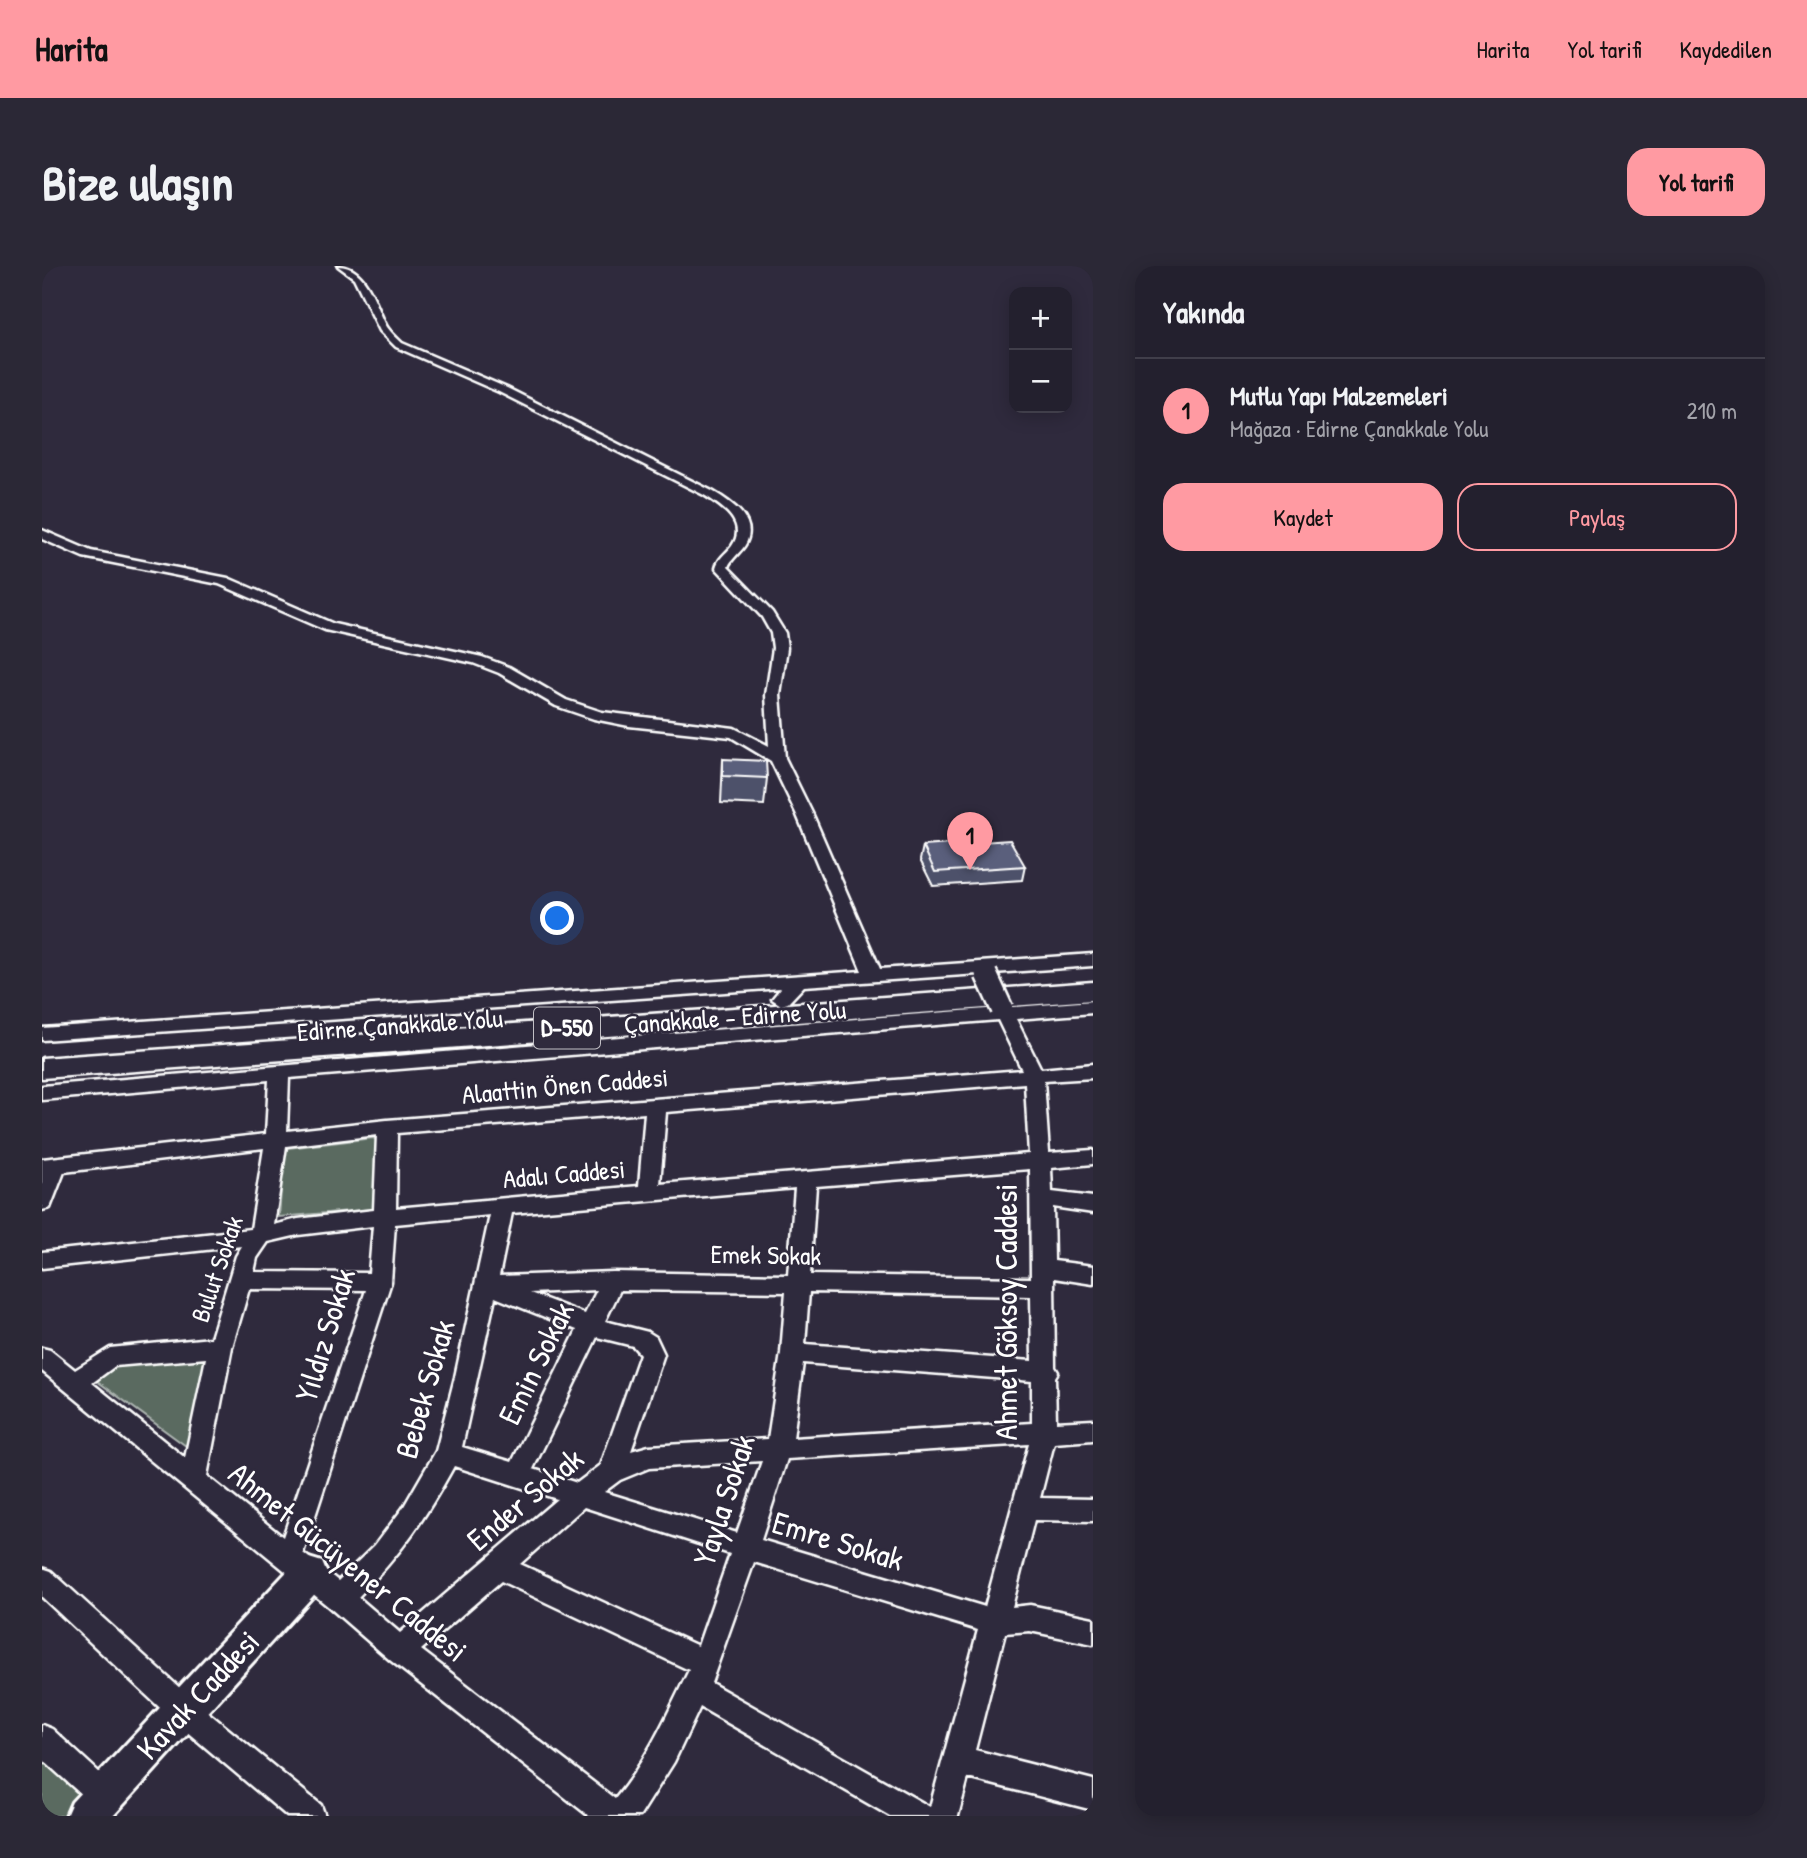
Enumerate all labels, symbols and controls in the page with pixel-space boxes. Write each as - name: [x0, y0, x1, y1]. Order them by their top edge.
- text: Harita: [35, 27, 108, 71]
- text: Harita: [1476, 33, 1529, 65]
- text: Yol tarifi: [1567, 33, 1641, 65]
- text: Kaydedilen: [1679, 33, 1772, 65]
- button: Yol tarifi: [1627, 148, 1765, 216]
- text: Bize ulaşın: [42, 149, 233, 215]
- map controls: [1009, 287, 1072, 413]
- button: +: [1009, 287, 1072, 350]
- text: Yakında: [1163, 292, 1244, 332]
- button: −: [1009, 350, 1072, 413]
- text: Mutlu Yapı Malzemeleri: [1230, 378, 1448, 413]
- text: 1: [1182, 395, 1190, 426]
- text: 210 m: [1687, 395, 1737, 426]
- text: Mağaza · Edirne Çanakkale Yolu: [1230, 413, 1488, 444]
- button: Kaydet: [1163, 483, 1443, 551]
- button: Paylaş: [1457, 483, 1737, 551]
- pin: 1: [947, 812, 993, 870]
- your location: [540, 901, 574, 935]
- street label: Çanakkale - Edirne Yolu: [623, 991, 847, 1042]
- street label: Edirne Çanakkale Yolu: [296, 1000, 504, 1049]
- road number: D-550: [534, 1008, 600, 1048]
- street label: Alaattin Önen Caddesi: [461, 1059, 669, 1112]
- street label: Adalı Caddesi: [501, 1151, 627, 1196]
- street label: Ahmet Göksoy Caddesi: [984, 1184, 1027, 1440]
- street label: Bulut Sokak: [182, 1211, 251, 1327]
- street label: Emek Sokak: [710, 1236, 822, 1273]
- street label: Yıldız Sokak: [284, 1263, 365, 1407]
- street label: Emin Sokak: [487, 1294, 584, 1431]
- street label: Bebek Sokak: [384, 1315, 465, 1463]
- street label: Yayla Sokak: [682, 1429, 765, 1571]
- street label: Ender Sokak: [457, 1437, 592, 1560]
- street label: Ahmet Gücüyener Caddesi: [220, 1452, 477, 1671]
- street label: Emre Sokak: [767, 1500, 909, 1581]
- street label: Kavak Caddesi: [126, 1621, 269, 1769]

